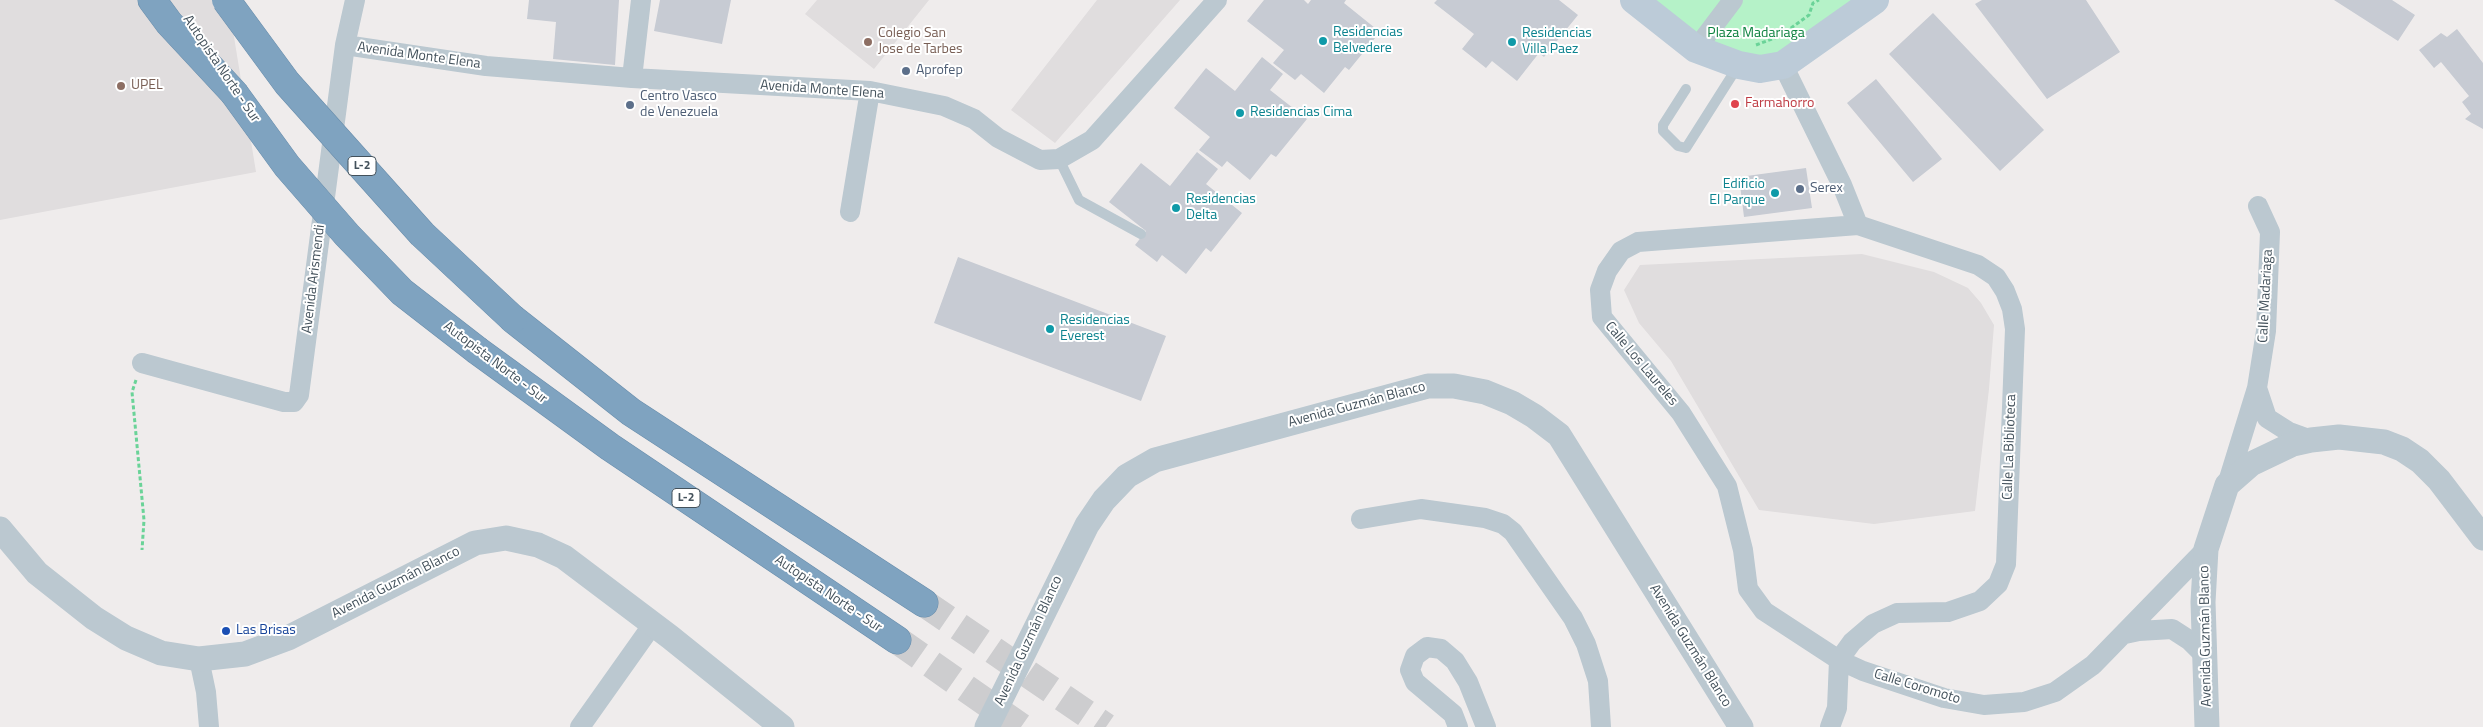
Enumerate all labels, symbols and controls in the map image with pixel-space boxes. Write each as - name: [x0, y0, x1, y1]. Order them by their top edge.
- street label: Autopista Norte - Sur: [179, 12, 263, 126]
- place label: Residencias Belvedere: [1333, 25, 1403, 58]
- place label: Colegio San Jose de Tarbes: [878, 26, 963, 58]
- place label: Residencias Villa Paez: [1522, 26, 1592, 58]
- park label: Plaza Madariaga: [1707, 26, 1805, 42]
- marker: Residencias Belvedere: [1317, 35, 1329, 47]
- marker: Colegio San Jose de Tarbes: [862, 36, 874, 48]
- marker: Residencias Villa Paez: [1506, 36, 1518, 48]
- street label: Avenida Monte Elena: [356, 39, 482, 73]
- place label: Aprofep: [916, 63, 963, 79]
- marker: Aprofep: [900, 65, 912, 77]
- street label: Avenida Monte Elena: [760, 77, 884, 103]
- place label: UPEL: [131, 78, 163, 94]
- marker: UPEL: [115, 80, 127, 92]
- place label: Centro Vasco de Venezuela: [640, 89, 718, 121]
- place label: Farmahorro: [1745, 96, 1814, 112]
- marker: Farmahorro: [1729, 98, 1741, 110]
- marker: Centro Vasco de Venezuela: [624, 99, 636, 111]
- place label: Residencias Cima: [1250, 105, 1352, 121]
- marker: Residencias Cima: [1234, 107, 1246, 119]
- road number: L-2: [348, 157, 376, 176]
- place label: Edificio El Parque: [1709, 177, 1765, 210]
- place label: Serex: [1810, 181, 1843, 197]
- marker: Serex: [1794, 183, 1806, 195]
- marker: Edificio El Parque: [1769, 187, 1781, 199]
- place label: Residencias Delta: [1186, 192, 1256, 224]
- marker: Residencias Delta: [1170, 202, 1182, 214]
- street label: Avenida Arismendi: [299, 224, 329, 334]
- street label: Calle Madariaga: [2255, 249, 2277, 343]
- place label: Residencias Everest: [1060, 313, 1130, 346]
- street label: Autopista Norte - Sur: [440, 318, 550, 408]
- street label: Calle Los Laureles: [1601, 319, 1681, 409]
- marker: Residencias Everest: [1044, 323, 1056, 335]
- street label: Avenida Guzmán Blanco: [1287, 379, 1427, 431]
- street label: Calle La Biblioteca: [2000, 394, 2020, 500]
- road number: L-2: [672, 488, 700, 508]
- street label: Avenida Guzmán Blanco: [329, 543, 463, 623]
- street label: Autopista Norte - Sur: [771, 552, 885, 636]
- street label: Avenida Guzmán Blanco: [2196, 565, 2216, 707]
- street label: Avenida Guzmán Blanco: [992, 573, 1066, 709]
- street label: Avenida Guzmán Blanco: [1645, 582, 1735, 710]
- place label: Las Brisas: [236, 623, 296, 639]
- marker: Las Brisas: [220, 625, 232, 637]
- street label: Calle Coromoto: [1872, 666, 1962, 708]

